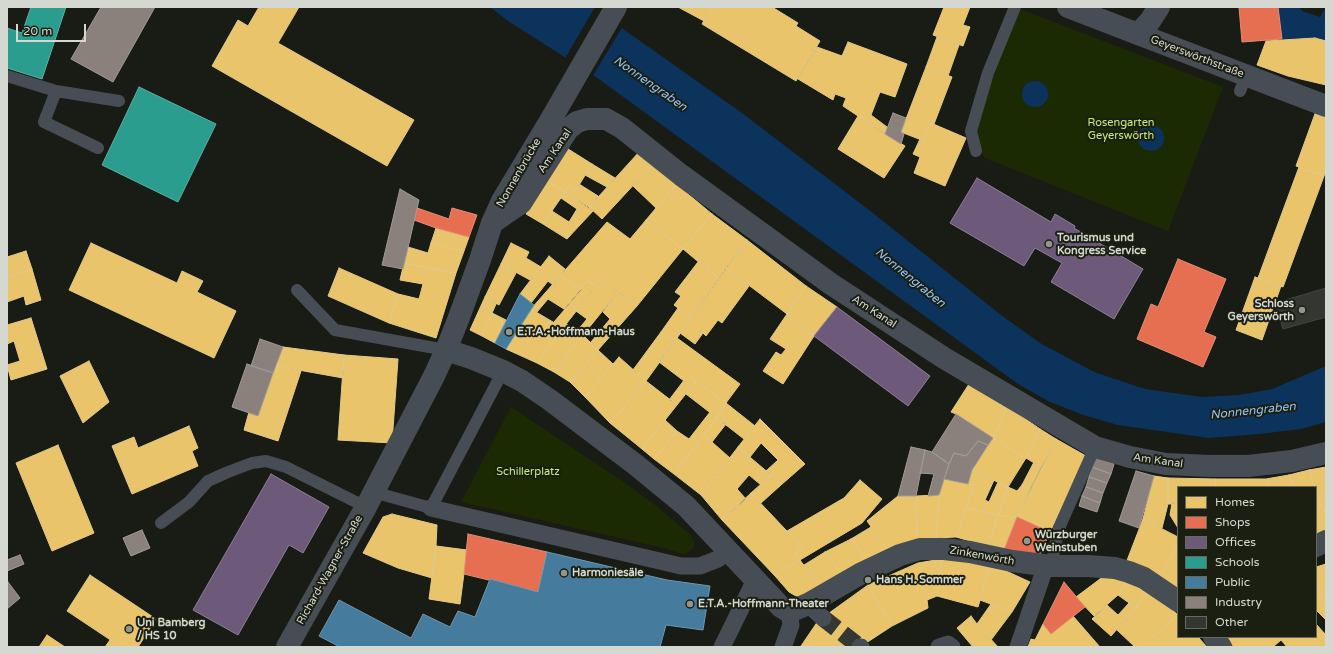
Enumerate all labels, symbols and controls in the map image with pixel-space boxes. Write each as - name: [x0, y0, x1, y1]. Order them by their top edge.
- scale bar: [18, 16, 88, 42]
- text: 20 m: [23, 24, 52, 38]
- street label: Geyerswörthstraße: [1148, 33, 1246, 81]
- water label: Nonnengraben: [611, 53, 689, 115]
- park label: Rosengarten Geyerswörth: [1087, 116, 1155, 142]
- street label: Am Kanal: [535, 126, 575, 176]
- street label: Nonnenbrücke: [494, 136, 544, 210]
- place label: Tourismus und Kongress Service: [1057, 231, 1146, 257]
- marker: Tourismus und Kongress Service: [1044, 239, 1054, 249]
- water label: Nonnengraben: [872, 245, 948, 311]
- street label: Am Kanal: [849, 293, 899, 331]
- place label: Schloss Geyerswörth: [1228, 297, 1294, 323]
- marker: Schloss Geyerswörth: [1297, 305, 1307, 315]
- place label: E.T.A.-Hoffmann-Haus: [517, 325, 635, 339]
- marker: E.T.A.-Hoffmann-Haus: [504, 327, 514, 337]
- water label: Nonnengraben: [1209, 399, 1297, 423]
- street label: Am Kanal: [1132, 451, 1184, 471]
- park label: Schillerplatz: [496, 465, 560, 479]
- legend: [1177, 486, 1317, 638]
- text: Homes: [1215, 495, 1255, 509]
- street label: Richard-Wagner-Straße: [294, 513, 366, 627]
- text: Shops: [1215, 515, 1250, 529]
- place label: Würzburger Weinstuben: [1035, 528, 1097, 554]
- text: Offices: [1215, 535, 1256, 549]
- marker: Würzburger Weinstuben: [1022, 536, 1032, 546]
- street label: Zinkenwörth: [949, 544, 1015, 568]
- text: Schools: [1215, 555, 1259, 569]
- place label: Harmoniesäle: [572, 566, 644, 580]
- marker: Harmoniesäle: [559, 568, 569, 578]
- place label: Hans H. Sommer: [876, 573, 963, 587]
- marker: Hans H. Sommer: [863, 575, 873, 585]
- text: Public: [1215, 575, 1250, 589]
- text: Industry: [1215, 595, 1262, 609]
- place label: E.T.A.-Hoffmann-Theater: [698, 597, 829, 611]
- marker: E.T.A.-Hoffmann-Theater: [685, 599, 695, 609]
- text: Other: [1215, 615, 1248, 629]
- place label: Uni Bamberg / HS 10: [137, 616, 205, 642]
- marker: Uni Bamberg / HS 10: [124, 624, 134, 634]

